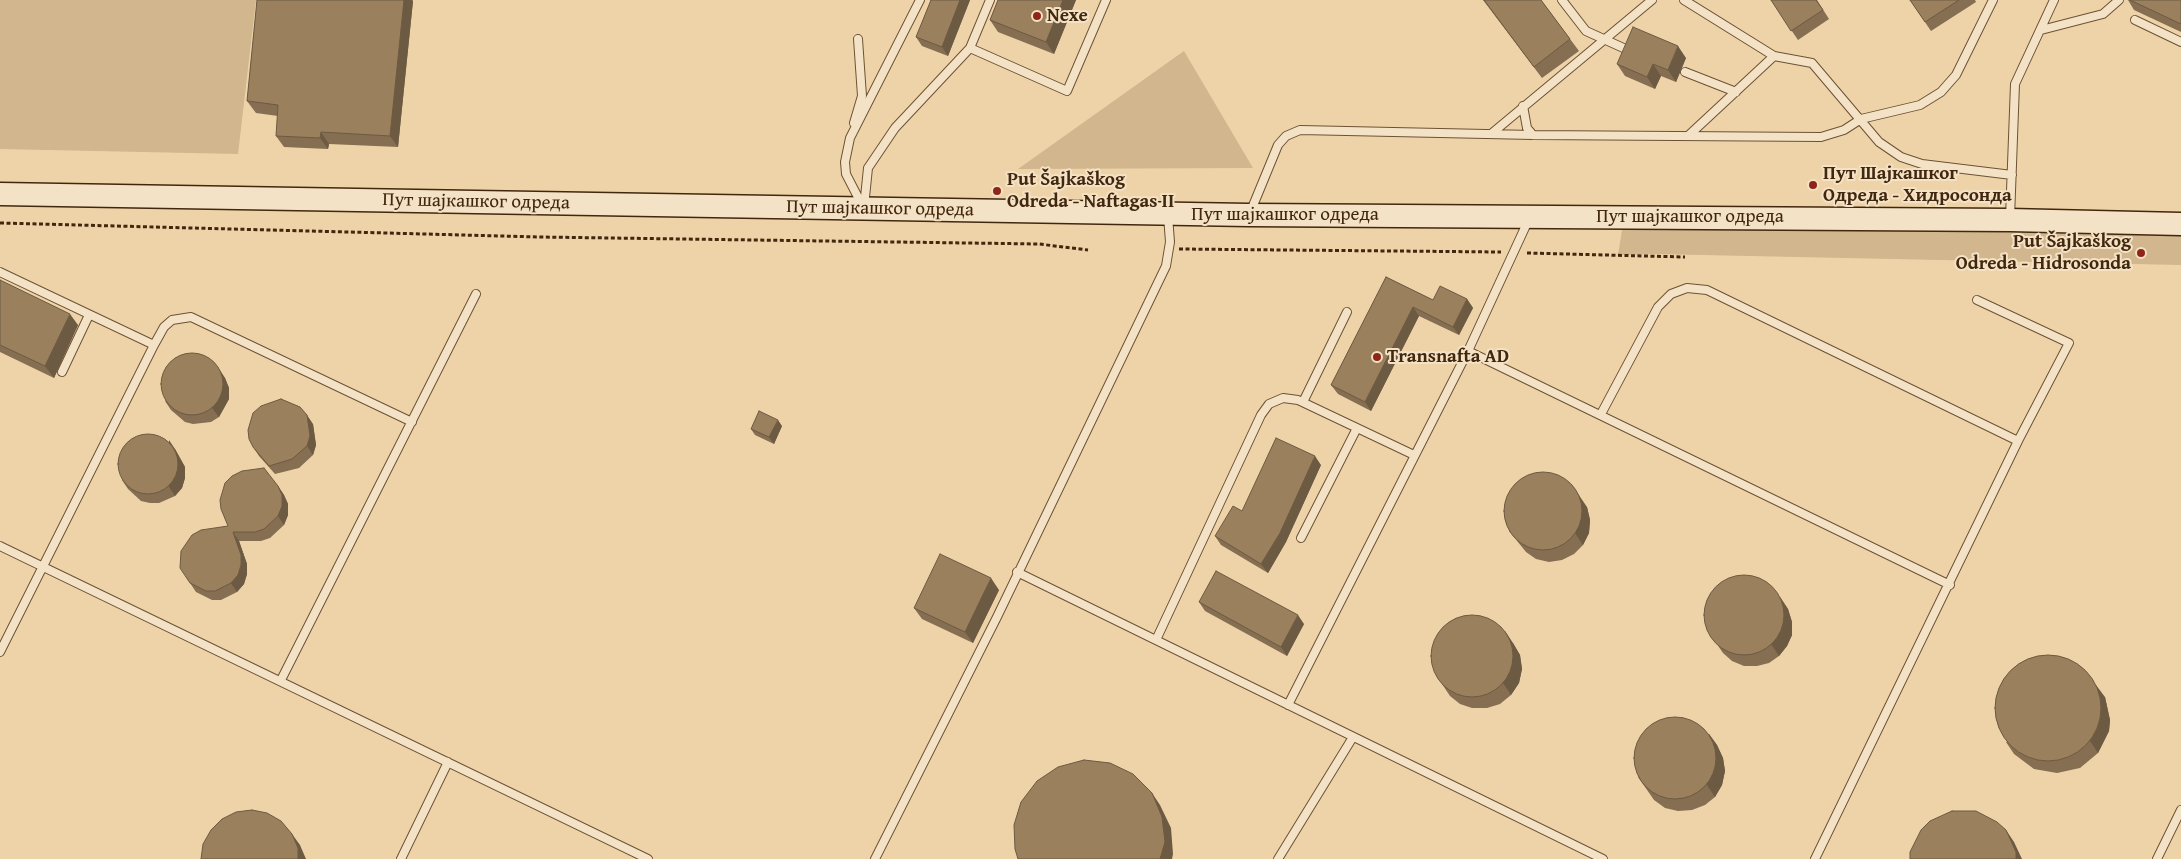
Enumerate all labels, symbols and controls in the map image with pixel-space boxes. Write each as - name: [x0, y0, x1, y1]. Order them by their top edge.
- place label: Nexe: [1047, 5, 1088, 27]
- marker: Nexe: [1031, 10, 1043, 22]
- place label: Пут Шајкашког Одреда - Хидросонда: [1823, 163, 2012, 207]
- place label: Put Šajkaškog Odreda - Naftagas II: [1007, 169, 1174, 213]
- marker: Пут Шајкашког Одреда - Хидросонда: [1807, 179, 1819, 191]
- marker: Put Šajkaškog Odreda - Naftagas II: [991, 185, 1003, 197]
- street label: Пут шајкашког одреда: [382, 189, 570, 215]
- street label: Пут шајкашког одреда: [786, 196, 974, 222]
- street label: Пут шајкашког одреда: [1191, 204, 1379, 226]
- street label: Пут шајкашког одреда: [1596, 206, 1784, 228]
- place label: Put Šajkaškog Odreda - Hidrosonda: [1956, 231, 2131, 275]
- marker: Put Šajkaškog Odreda - Hidrosonda: [2135, 247, 2147, 259]
- place label: Transnafta AD: [1387, 346, 1509, 368]
- marker: Transnafta AD: [1371, 351, 1383, 363]

